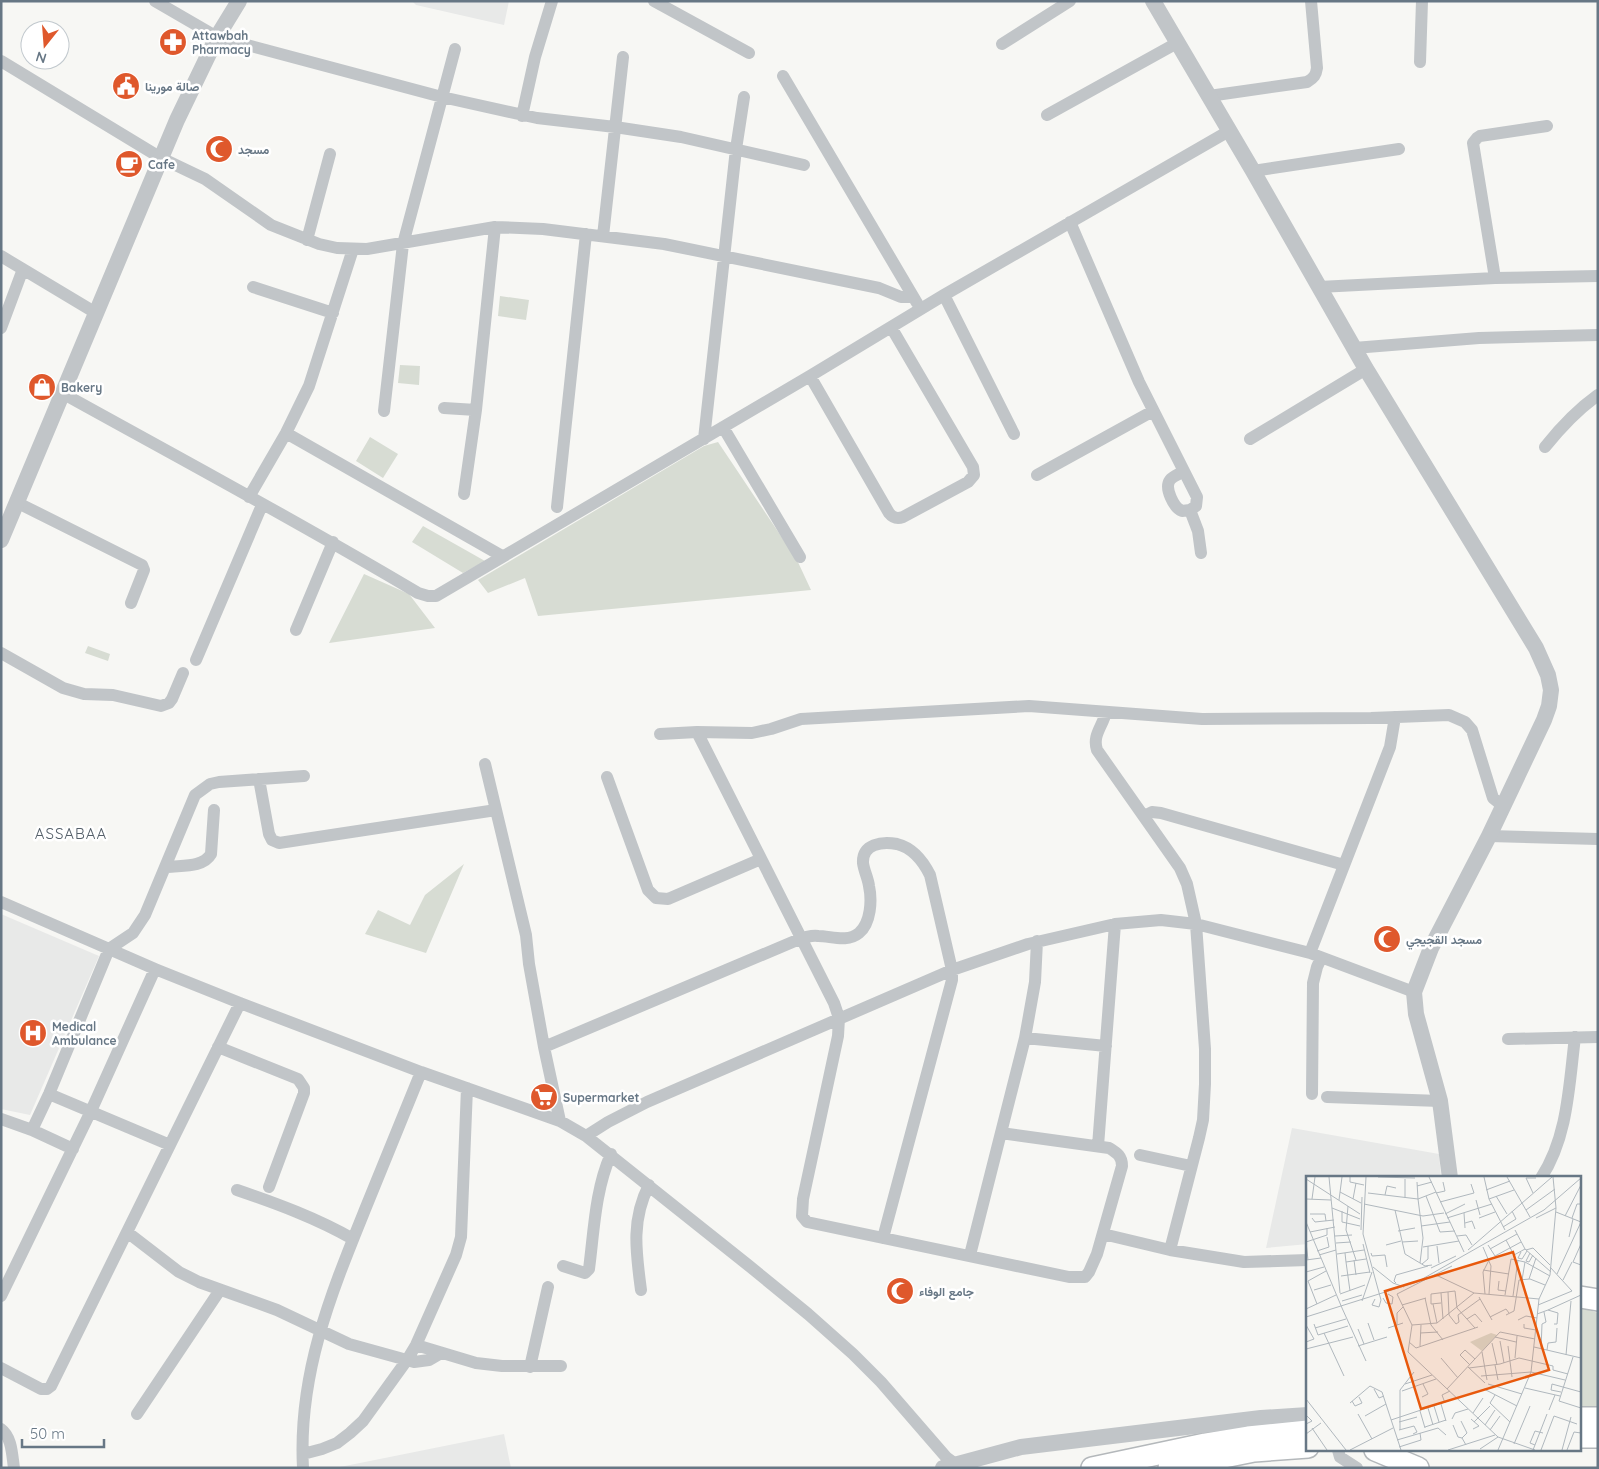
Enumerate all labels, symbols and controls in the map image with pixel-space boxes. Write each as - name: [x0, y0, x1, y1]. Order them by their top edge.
- north arrow: [20, 20, 70, 70]
- pharmacy icon: Attawbah Pharmacy: [158, 27, 188, 57]
- place label: Attawbah Pharmacy: [192, 28, 251, 57]
- text: N: [34, 47, 49, 68]
- public building icon: صالة مورينا: [111, 71, 141, 101]
- place label: صالة مورينا: [145, 79, 199, 95]
- mosque icon: مسجد: [204, 134, 234, 164]
- place label: مسجد: [238, 142, 270, 157]
- cafe icon: Cafe: [114, 149, 144, 179]
- place label: Cafe: [148, 157, 175, 172]
- shop icon: Bakery: [27, 372, 57, 402]
- place label: Bakery: [61, 380, 102, 395]
- district label: ASSABAA: [35, 824, 107, 843]
- mosque icon: مسجد القجيجي: [1372, 924, 1402, 954]
- place label: مسجد القجيجي: [1406, 932, 1482, 950]
- hospital icon: Medical Ambulance: [18, 1018, 48, 1048]
- place label: Medical Ambulance: [52, 1019, 117, 1048]
- supermarket icon: Supermarket: [529, 1082, 559, 1112]
- place label: Supermarket: [563, 1090, 639, 1105]
- inset map: [1306, 1176, 1582, 1452]
- mosque icon: جامع الوفاء: [885, 1276, 915, 1306]
- place label: جامع الوفاء: [919, 1284, 974, 1300]
- scale bar: [22, 1416, 105, 1448]
- text: 50 m: [30, 1424, 65, 1443]

